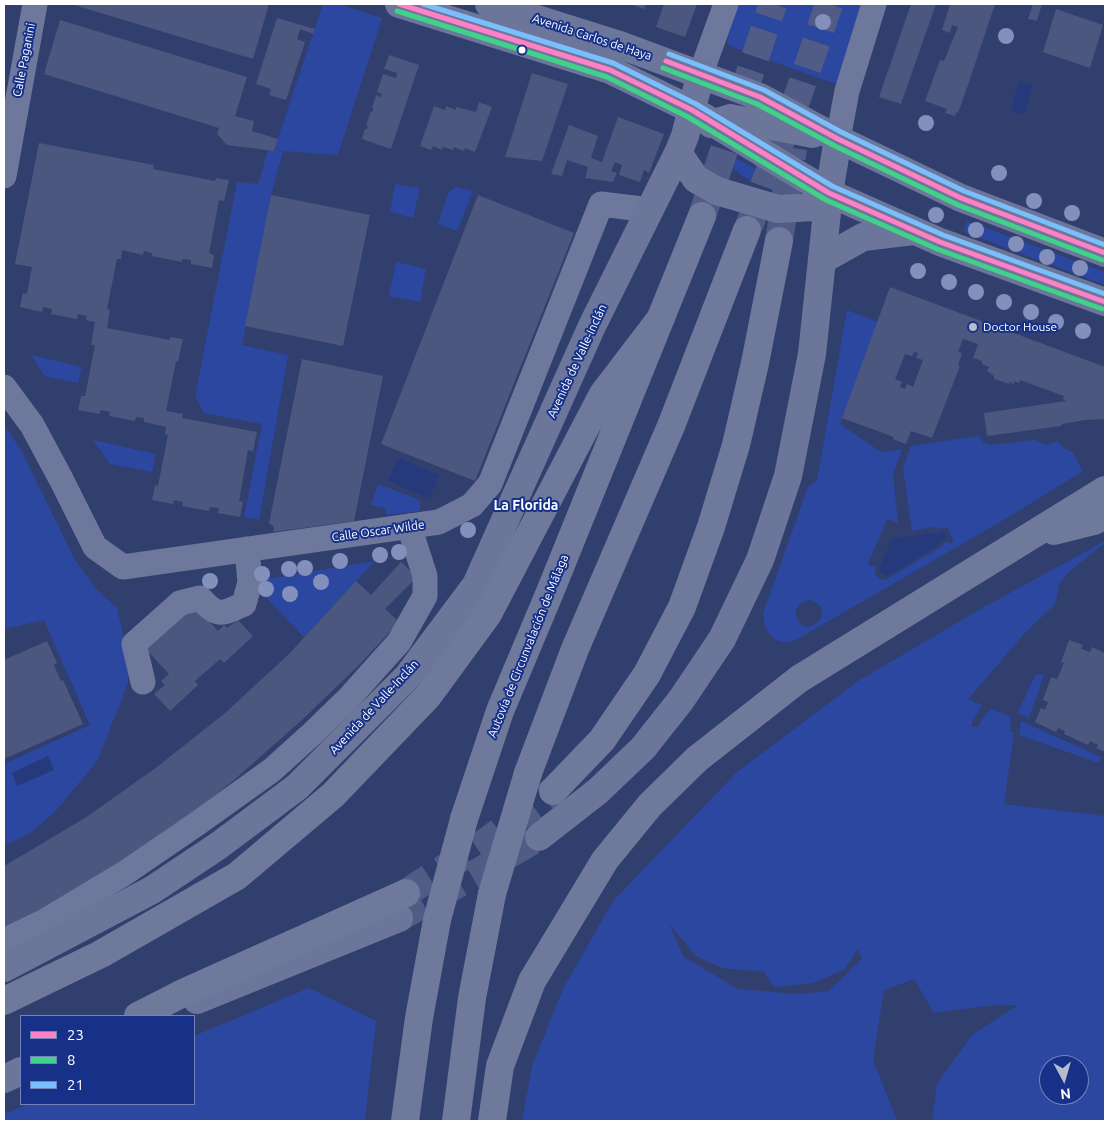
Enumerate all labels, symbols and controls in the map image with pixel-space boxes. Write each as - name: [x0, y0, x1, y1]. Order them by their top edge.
- street label: Avenida Carlos de Haya: [530, 11, 654, 63]
- street label: Calle Paganini: [10, 22, 38, 98]
- unlabelled marker: [517, 45, 527, 55]
- street label: Avenida de Valle-Inclán: [544, 302, 610, 420]
- place label: Doctor House: [983, 320, 1057, 334]
- marker: Doctor House: [967, 321, 979, 333]
- district label: La Florida: [494, 497, 558, 513]
- street label: Calle Oscar Wilde: [331, 517, 425, 545]
- street label: Autovía de Circunvalación de Málaga: [485, 552, 571, 740]
- street label: Avenida de Valle-Inclán: [327, 657, 421, 757]
- legend: [20, 1015, 195, 1105]
- text: 23: [67, 1026, 84, 1043]
- text: 8: [67, 1051, 75, 1068]
- north arrow: [1039, 1055, 1089, 1105]
- text: 21: [67, 1076, 84, 1093]
- text: N: [1059, 1085, 1072, 1102]

